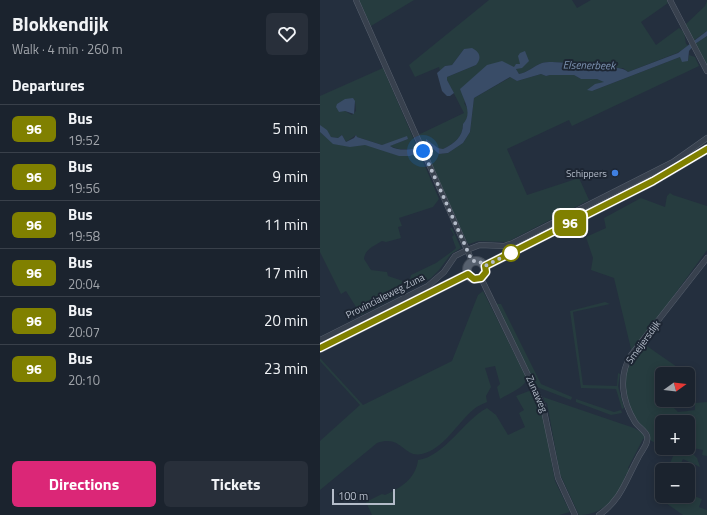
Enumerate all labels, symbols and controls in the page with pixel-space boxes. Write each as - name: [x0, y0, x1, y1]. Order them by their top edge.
- text: Blokkendijk: [12, 9, 108, 38]
- button: heart: [266, 13, 308, 55]
- text: Walk · 4 min · 260 m: [12, 39, 123, 59]
- water label: Elsenerbeek: [563, 57, 616, 73]
- text: Departures: [12, 74, 85, 97]
- text: Bus: [68, 107, 93, 130]
- text: 5 min: [272, 117, 308, 140]
- text: 96: [26, 118, 42, 139]
- text: 19:52: [68, 130, 100, 150]
- your location: [413, 141, 433, 161]
- text: Bus: [68, 155, 93, 178]
- text: 9 min: [272, 165, 308, 188]
- text: 96: [26, 166, 42, 187]
- place label: Schippers: [566, 166, 607, 181]
- marker: Schippers: [610, 168, 620, 178]
- text: 19:56: [68, 178, 100, 198]
- text: Bus: [68, 203, 93, 226]
- line badge: 96: [552, 210, 588, 236]
- text: 96: [562, 212, 578, 233]
- text: 11 min: [264, 213, 308, 236]
- text: 96: [26, 214, 42, 235]
- text: 19:58: [68, 226, 100, 246]
- unlabelled marker: [502, 244, 520, 262]
- text: Bus: [68, 251, 93, 274]
- text: 17 min: [264, 261, 308, 284]
- text: 96: [26, 262, 42, 283]
- street label: Provincialeweg Zuna: [343, 270, 427, 322]
- text: 20:04: [68, 274, 100, 294]
- text: Bus: [68, 299, 93, 322]
- text: 20 min: [264, 309, 308, 332]
- text: 96: [26, 310, 42, 331]
- street label: Smeijersdijk: [622, 317, 664, 367]
- text: 20:07: [68, 322, 100, 342]
- text: Bus: [68, 347, 93, 370]
- text: 23 min: [264, 357, 308, 380]
- text: 96: [26, 358, 42, 379]
- north arrow: [655, 367, 695, 407]
- map controls: [655, 367, 695, 503]
- text: 20:10: [68, 370, 100, 390]
- street label: Zunaweg: [522, 373, 552, 415]
- button: +: [655, 415, 695, 455]
- button: Directions: [12, 461, 156, 507]
- button: Tickets: [164, 461, 308, 507]
- button: −: [655, 463, 695, 503]
- scale bar: [332, 487, 395, 506]
- text: 100 m: [338, 488, 368, 504]

